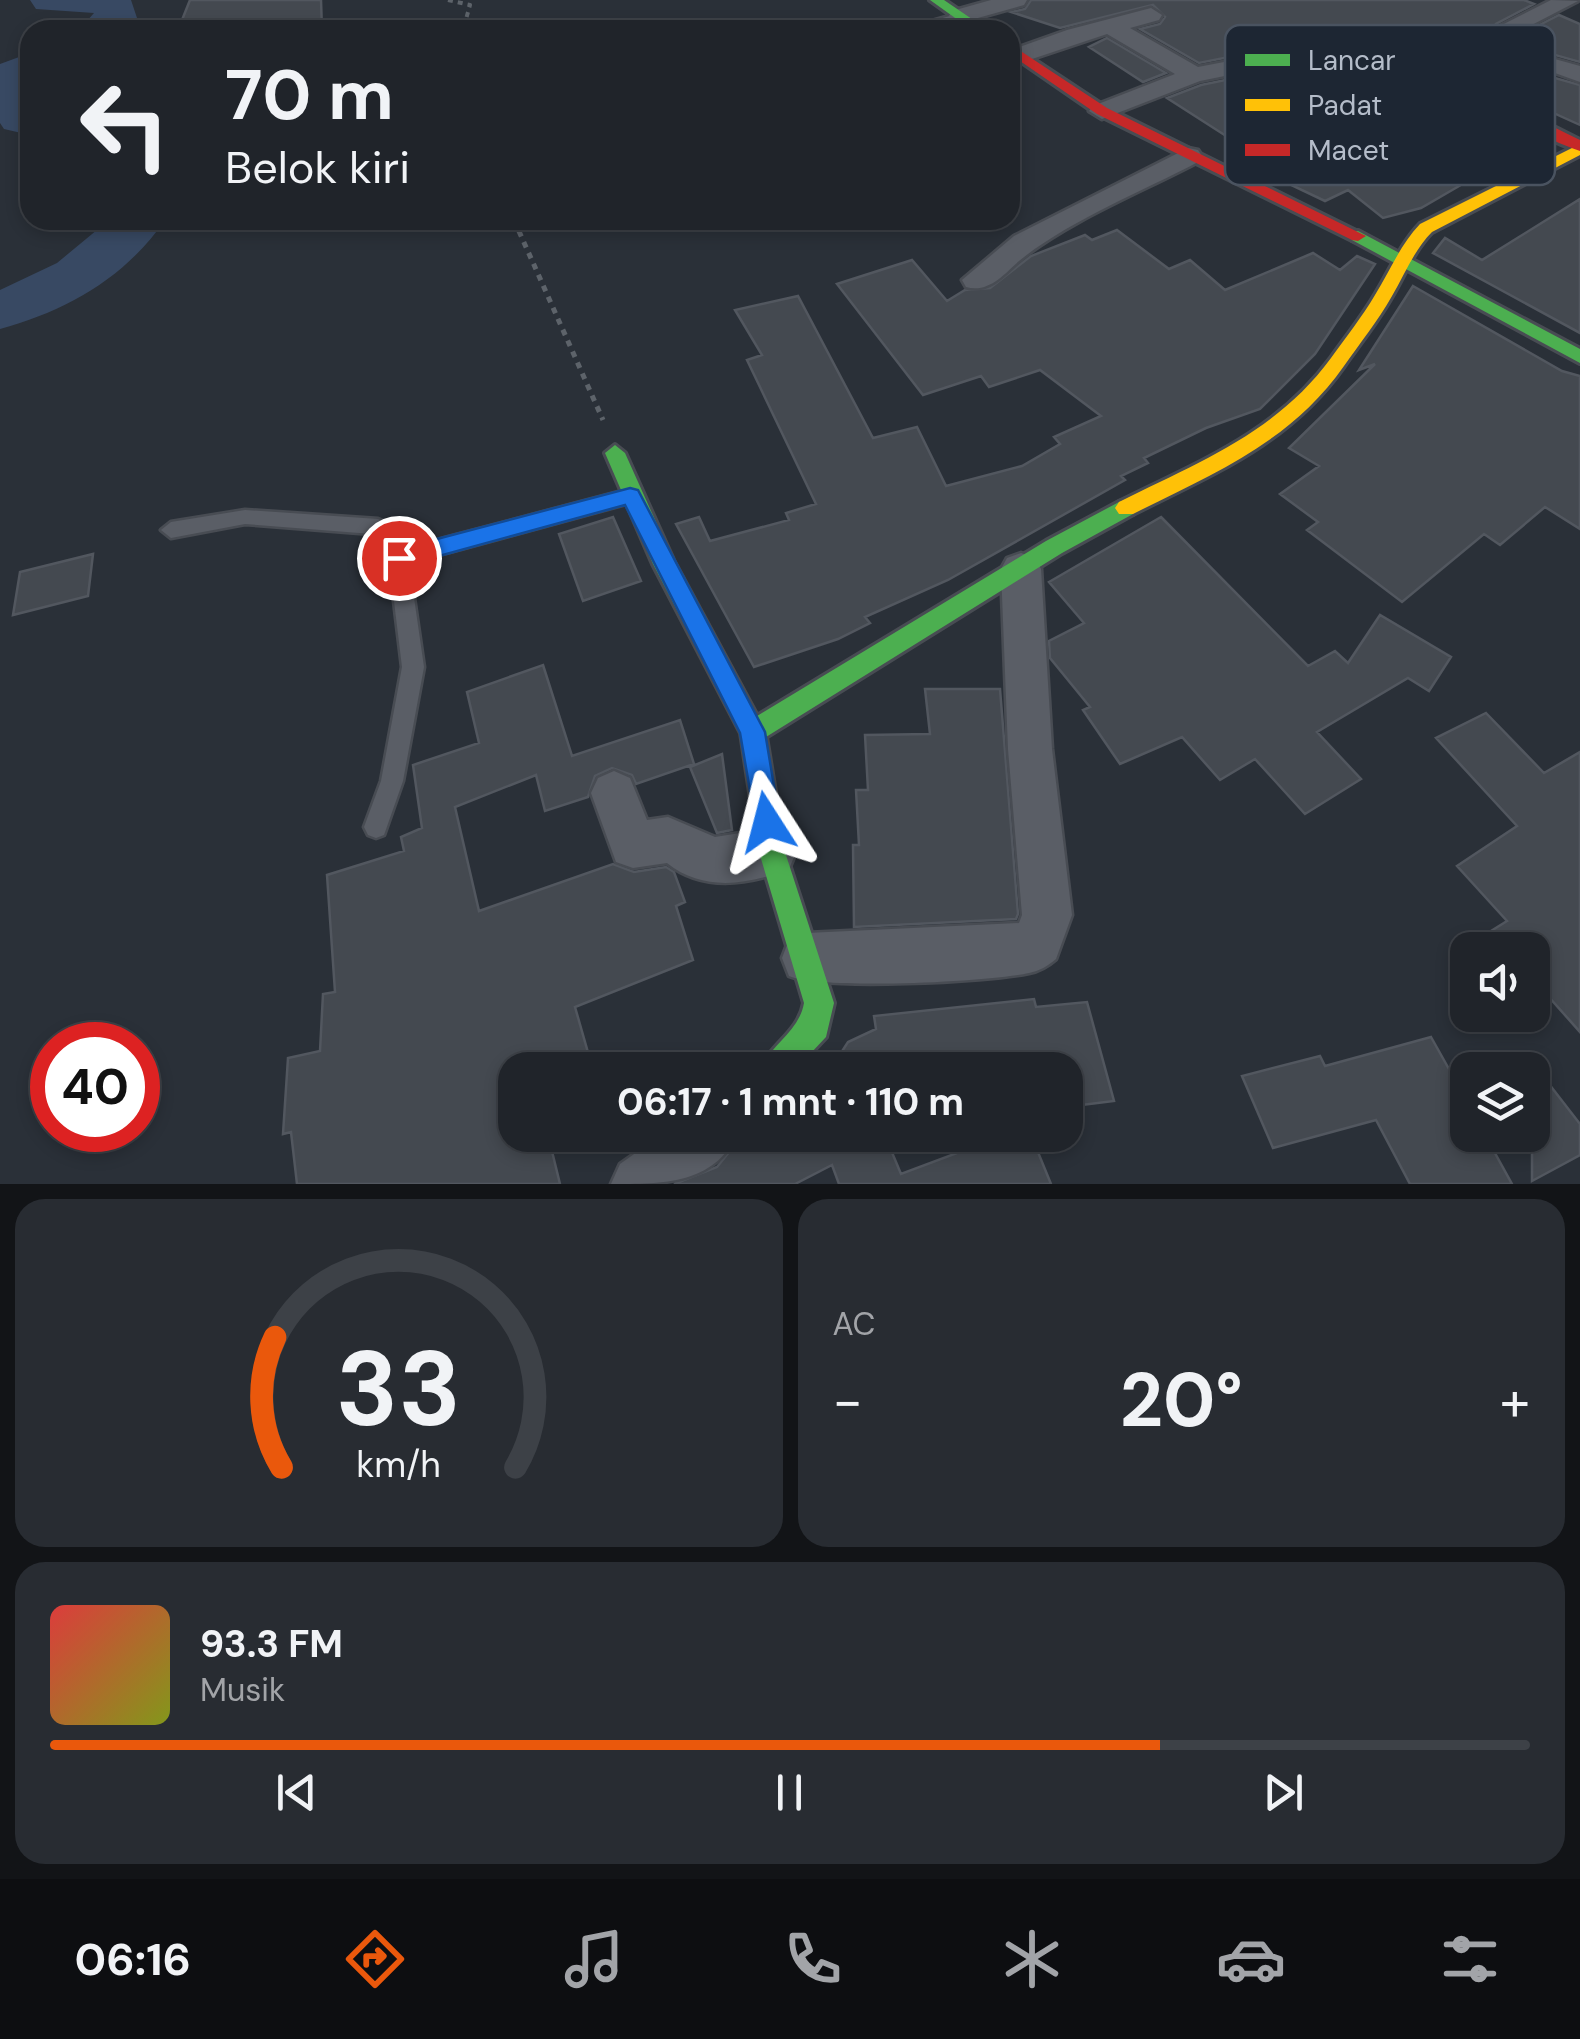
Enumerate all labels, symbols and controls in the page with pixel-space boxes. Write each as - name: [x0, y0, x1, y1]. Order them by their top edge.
- legend: [1225, 25, 1555, 185]
- text: Lancar: [1308, 42, 1396, 79]
- text: 70 m: [225, 50, 394, 141]
- icon: left: [60, 60, 190, 190]
- text: Padat: [1308, 87, 1382, 124]
- text: Macet: [1308, 132, 1389, 169]
- text: Belok kiri: [225, 138, 410, 197]
- pin: [357, 516, 442, 601]
- icon: arrive: [372, 531, 427, 586]
- position arrow: [715, 770, 819, 874]
- map controls: [1450, 932, 1550, 1152]
- button: sound: [1450, 932, 1550, 1032]
- speed limit sign: 40: [30, 1022, 160, 1152]
- button: layers: [1450, 1052, 1550, 1152]
- text: 06:17 · 1 mnt · 110 m: [617, 1077, 964, 1127]
- text: AC: [833, 1303, 875, 1345]
- text: 33: [336, 1322, 461, 1457]
- text: 20°: [1120, 1352, 1243, 1449]
- text: −: [833, 1365, 863, 1437]
- text: +: [1500, 1365, 1530, 1437]
- text: km/h: [357, 1442, 441, 1488]
- text: 93.3 FM: [200, 1619, 343, 1669]
- text: Musik: [200, 1669, 285, 1711]
- icon: previous: [269, 1765, 324, 1820]
- icon: pause: [762, 1765, 817, 1820]
- icon: next: [1256, 1765, 1311, 1820]
- icon: directions: [340, 1924, 410, 1994]
- icon: music: [559, 1924, 629, 1994]
- icon: phone: [778, 1924, 848, 1994]
- icon: climate: [997, 1924, 1067, 1994]
- icon: car: [1216, 1924, 1286, 1994]
- icon: filters: [1435, 1924, 1505, 1994]
- text: 06:16: [75, 1930, 191, 1989]

